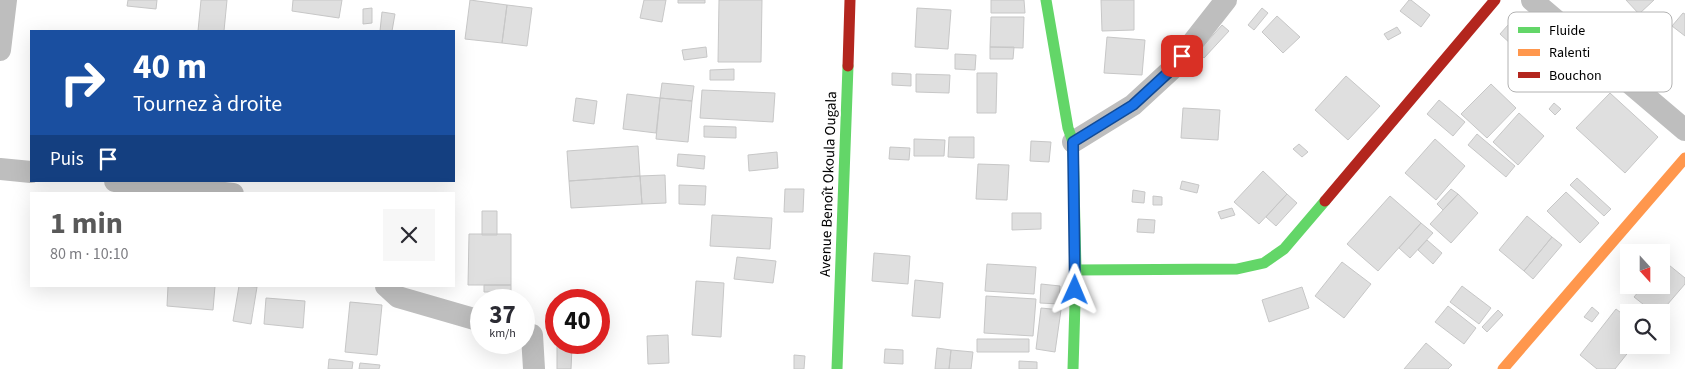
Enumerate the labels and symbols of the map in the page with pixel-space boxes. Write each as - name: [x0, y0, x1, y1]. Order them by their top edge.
- legend: [1508, 12, 1672, 92]
- text: Fluide: [1549, 21, 1585, 41]
- pin: [1161, 35, 1203, 77]
- text: Ralenti: [1549, 43, 1590, 63]
- text: Bouchon: [1549, 66, 1602, 86]
- street label: Avenue Benoît Okoula Ougala: [815, 91, 842, 277]
- north arrow: [1620, 244, 1670, 294]
- position arrow: [1048, 263, 1100, 315]
- speed limit sign: 40: [545, 289, 610, 354]

